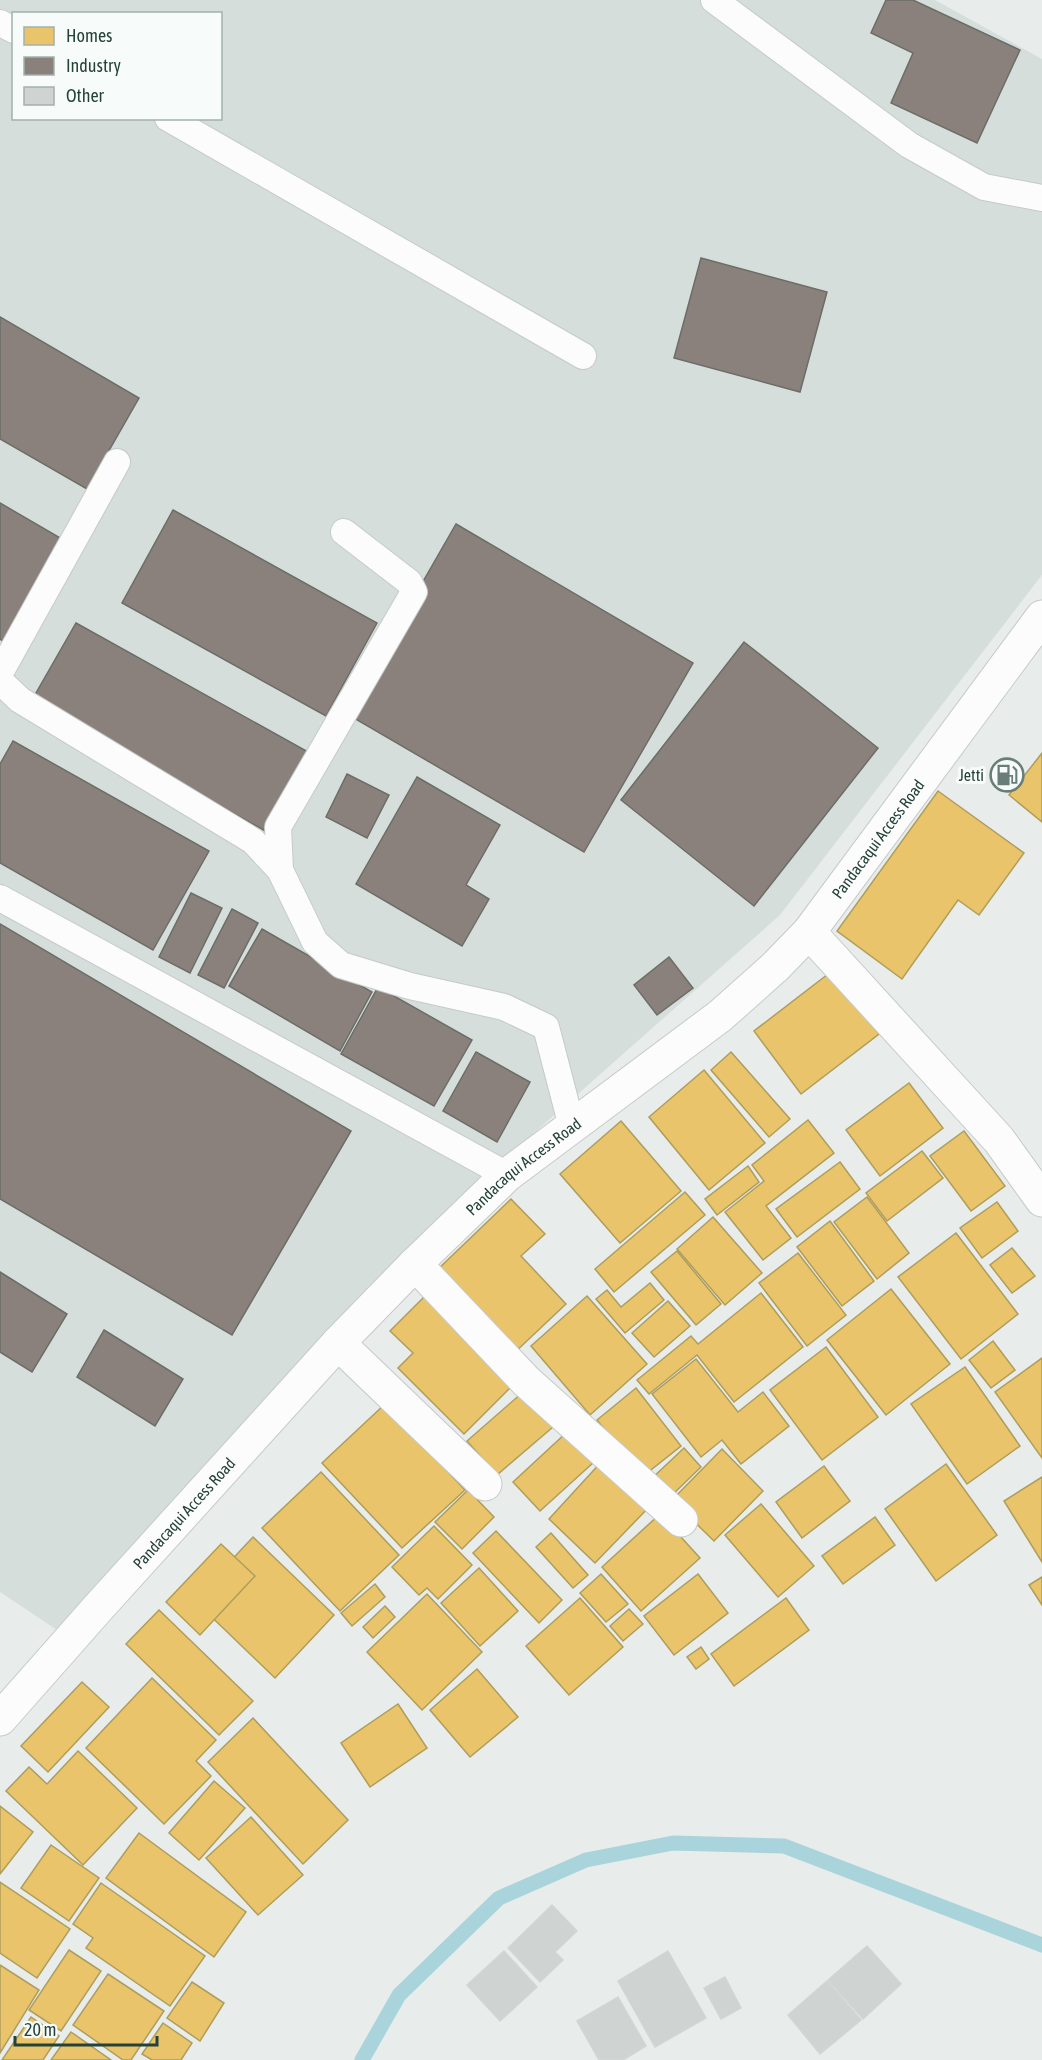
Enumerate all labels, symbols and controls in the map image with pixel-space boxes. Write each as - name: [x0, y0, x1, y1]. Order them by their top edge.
- legend: [12, 12, 222, 120]
- text: Homes: [66, 25, 112, 46]
- text: Industry: [66, 55, 121, 76]
- text: Other: [66, 85, 105, 106]
- fuel station icon: Jetti: [989, 757, 1025, 793]
- place label: Jetti: [959, 766, 984, 784]
- street label: Pandacaqui Access Road: [828, 776, 928, 902]
- street label: Pandacaqui Access Road: [462, 1114, 584, 1219]
- street label: Pandacaqui Access Road: [129, 1454, 239, 1572]
- scale bar: [15, 2009, 158, 2047]
- text: 20 m: [24, 2019, 56, 2040]

